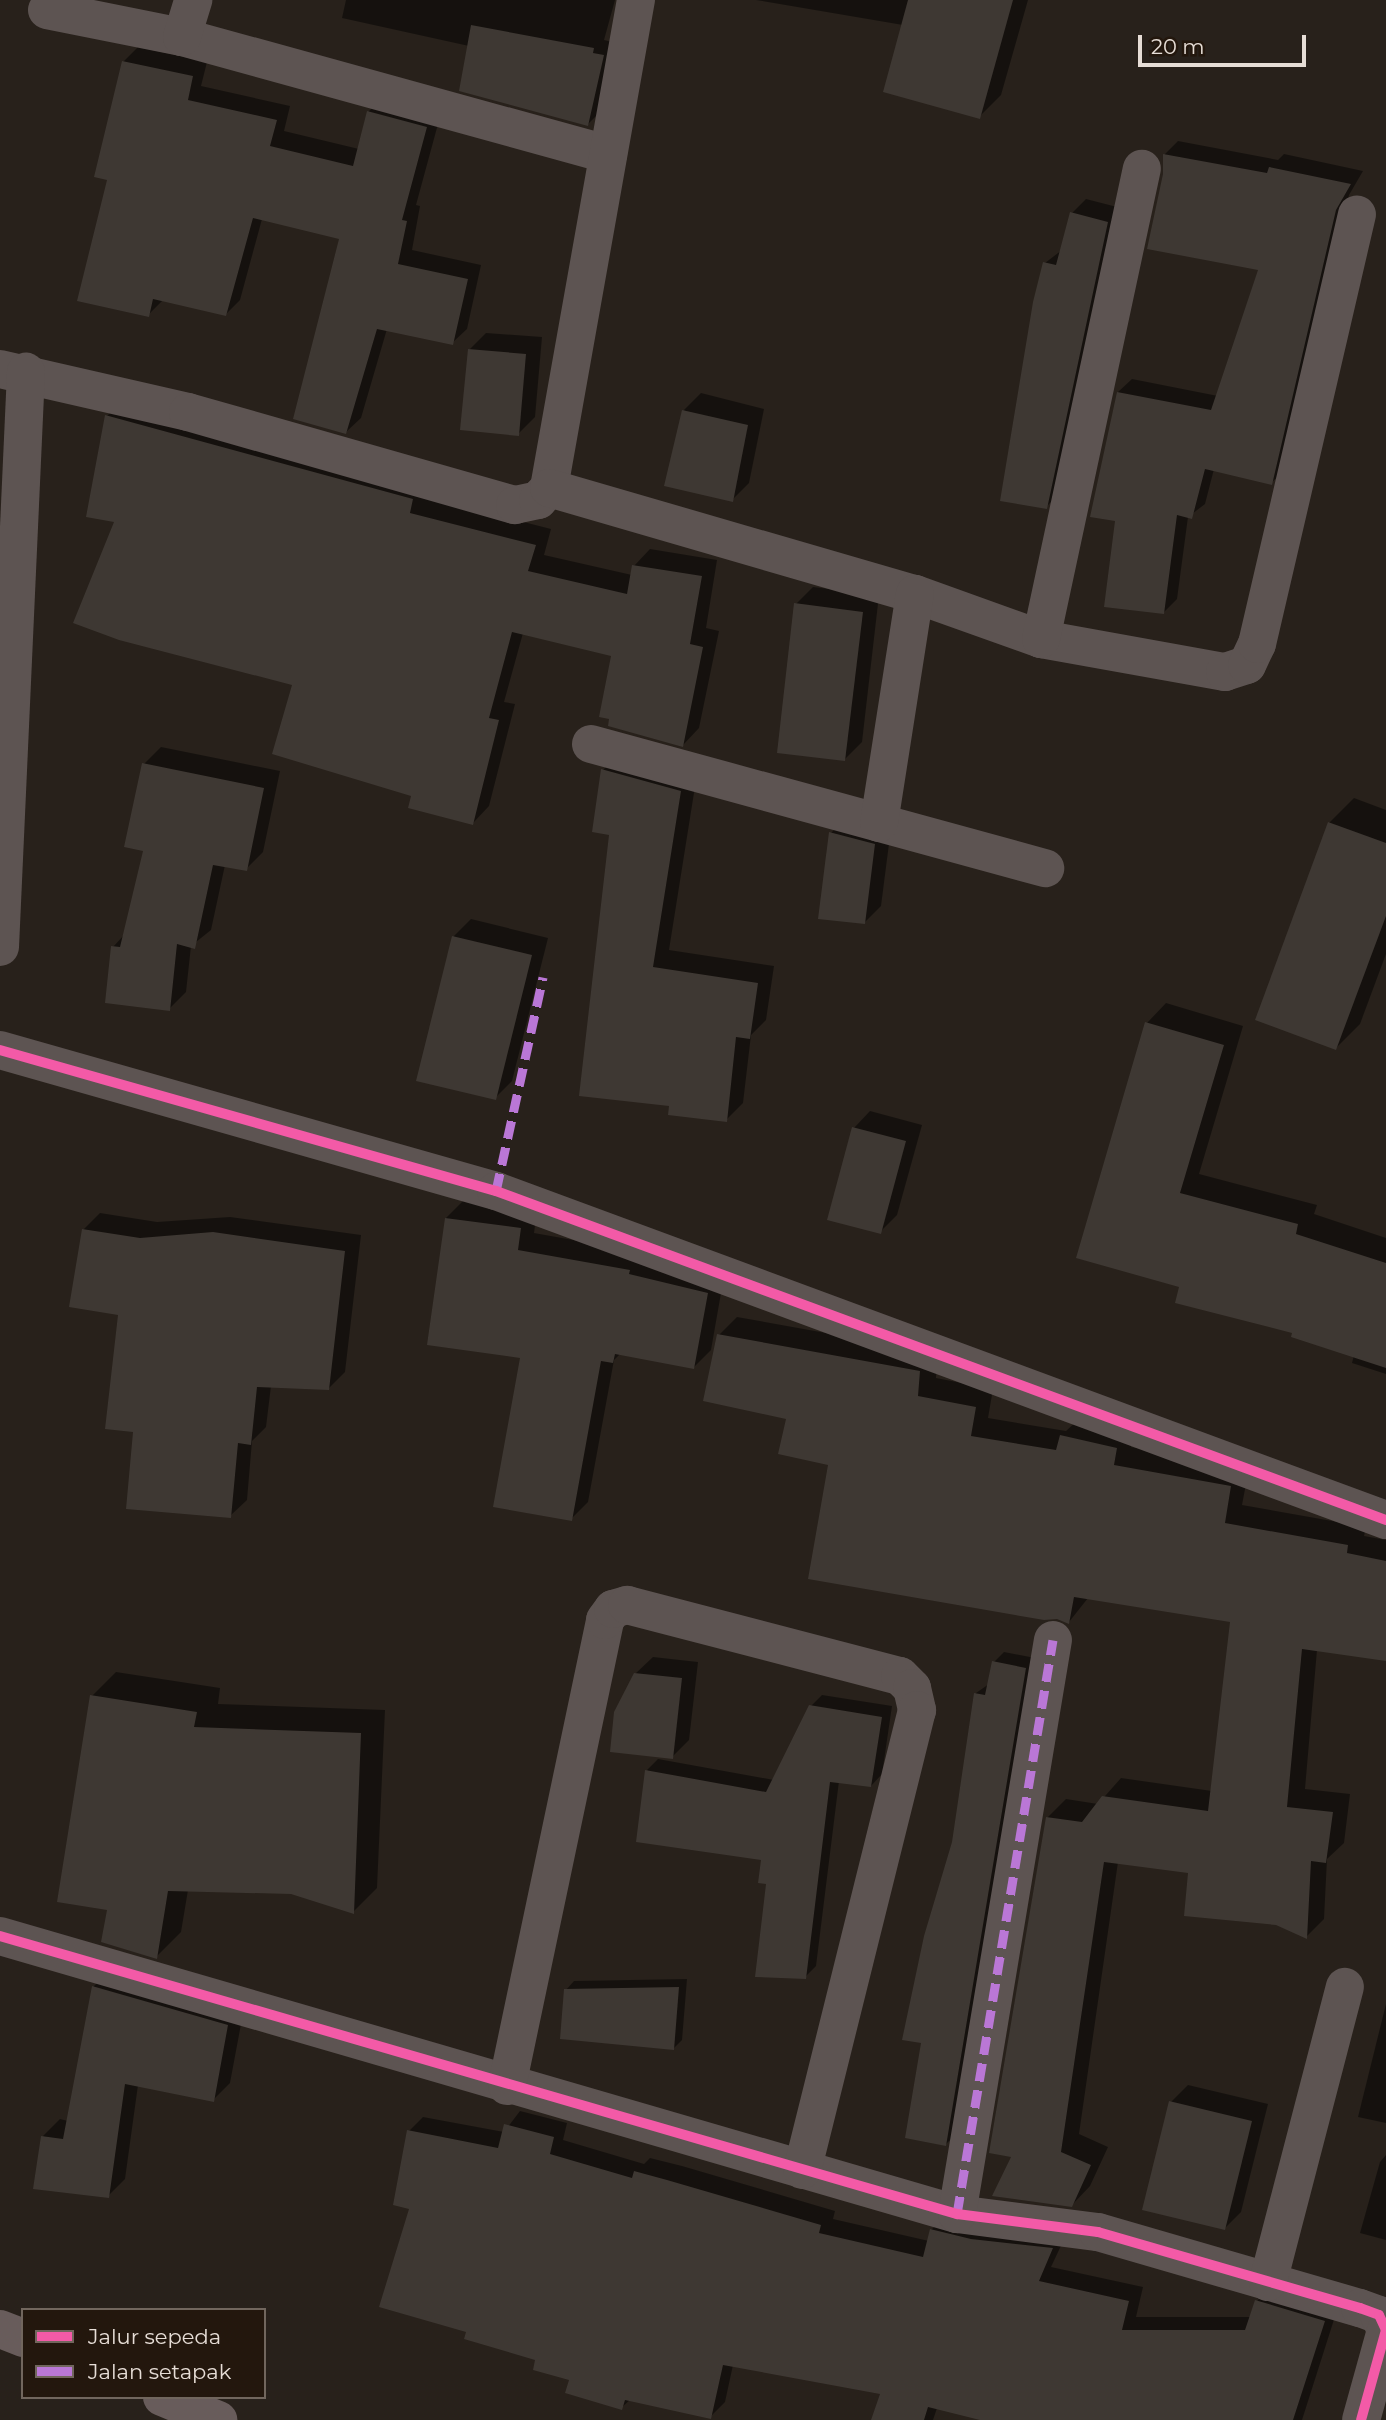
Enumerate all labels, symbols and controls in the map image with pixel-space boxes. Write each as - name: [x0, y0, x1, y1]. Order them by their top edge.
- scale bar: [1141, 21, 1309, 65]
- text: 20 m: [1151, 34, 1205, 59]
- legend: [21, 2308, 266, 2399]
- text: Jalur sepeda: [88, 2324, 221, 2349]
- text: Jalan setapak: [88, 2359, 231, 2384]

